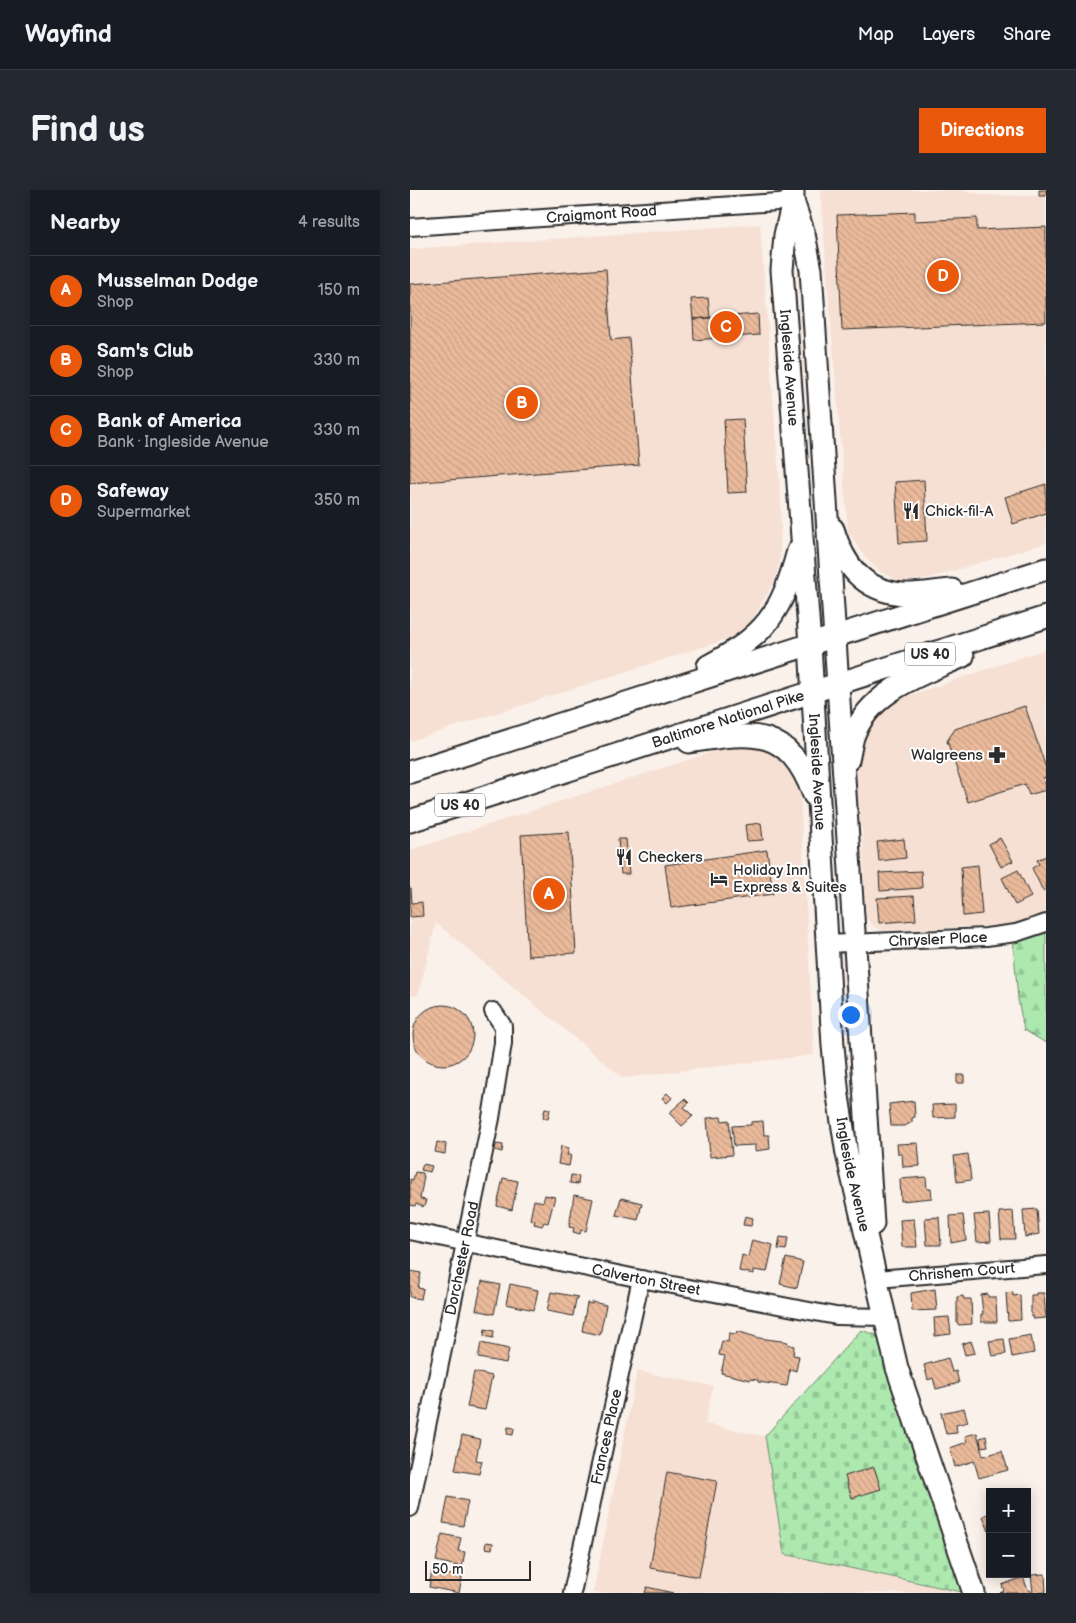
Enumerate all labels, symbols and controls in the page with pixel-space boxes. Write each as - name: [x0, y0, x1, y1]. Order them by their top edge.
- text: Wayfind: [25, 20, 112, 49]
- text: Map: [858, 24, 894, 45]
- text: Layers: [922, 24, 975, 45]
- text: Share: [1003, 24, 1051, 45]
- button: Directions: [919, 108, 1046, 153]
- text: Find us: [30, 109, 145, 152]
- street label: Craigmont Road: [546, 201, 658, 228]
- text: Nearby: [50, 210, 120, 235]
- text: 4 results: [298, 213, 360, 232]
- pin: D: [927, 257, 959, 295]
- text: Musselman Dodge: [97, 270, 258, 293]
- text: A: [61, 281, 71, 300]
- text: 150 m: [318, 281, 360, 300]
- text: Shop: [97, 293, 134, 312]
- pin: C: [710, 308, 742, 346]
- street label: Ingleside Avenue: [775, 309, 803, 427]
- text: Sam's Club: [97, 340, 194, 363]
- text: B: [60, 351, 72, 370]
- text: 330 m: [313, 351, 360, 370]
- text: Shop: [97, 363, 134, 382]
- pin: B: [506, 384, 538, 422]
- text: Bank of America: [97, 410, 242, 433]
- text: C: [60, 421, 72, 440]
- text: 330 m: [313, 421, 360, 440]
- text: Bank · Ingleside Avenue: [97, 433, 269, 452]
- text: Safeway: [97, 480, 169, 503]
- text: D: [60, 491, 72, 510]
- text: 350 m: [314, 491, 360, 510]
- restaurant icon: Chick-fil-A: [901, 501, 921, 521]
- place label: Chick-fil-A: [925, 502, 994, 521]
- text: Supermarket: [97, 503, 190, 522]
- road number: US 40: [905, 642, 955, 666]
- street label: Baltimore National Pike: [650, 686, 807, 753]
- street label: Ingleside Avenue: [804, 713, 830, 831]
- pharmacy icon: Walgreens: [987, 745, 1007, 765]
- place label: Walgreens: [911, 746, 984, 765]
- road number: US 40: [435, 794, 485, 816]
- restaurant icon: Checkers: [614, 847, 634, 867]
- place label: Checkers: [638, 848, 703, 867]
- place label: Holiday Inn Express & Suites: [733, 861, 847, 897]
- hotel icon: Holiday Inn Express & Suites: [709, 869, 729, 889]
- pin: A: [533, 875, 565, 913]
- street label: Chrysler Place: [888, 928, 988, 951]
- your location: [838, 1002, 864, 1028]
- street label: Ingleside Avenue: [831, 1116, 874, 1234]
- street label: Dorchester Road: [441, 1200, 483, 1317]
- street label: Chrishem Court: [908, 1259, 1016, 1286]
- street label: Calverton Street: [590, 1260, 702, 1300]
- street label: Frances Place: [587, 1387, 627, 1486]
- map controls: [986, 1488, 1031, 1578]
- button: +: [986, 1488, 1031, 1533]
- button: −: [986, 1533, 1031, 1578]
- scale bar: [425, 1558, 531, 1581]
- text: 50 m: [432, 1561, 464, 1578]

